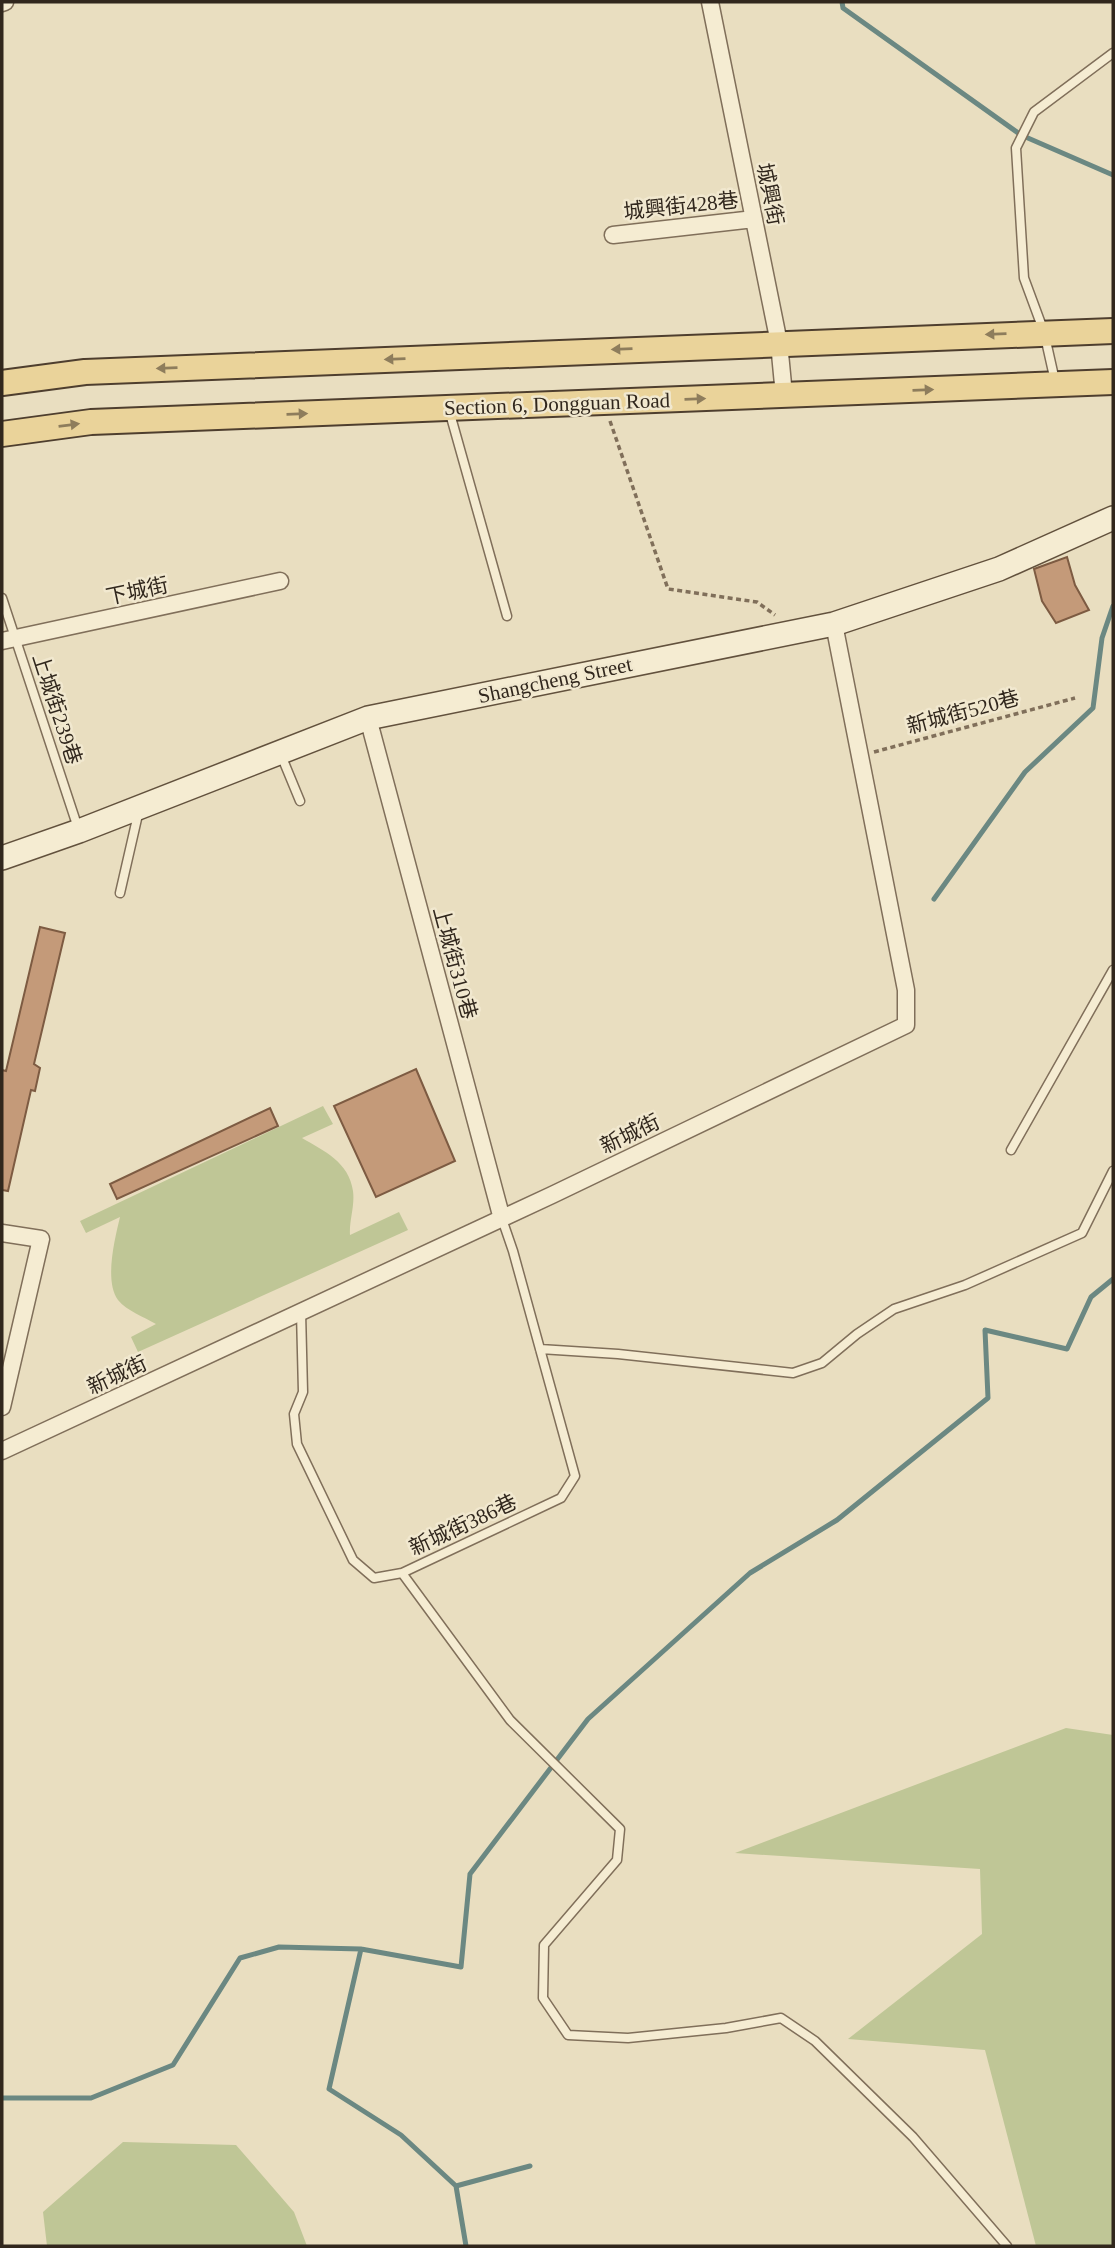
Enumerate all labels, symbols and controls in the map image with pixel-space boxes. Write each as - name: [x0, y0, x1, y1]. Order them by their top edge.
- street label: 城興街: [752, 161, 788, 227]
- street label: 城興街428巷: [622, 188, 740, 224]
- one-way arrow: [985, 329, 1007, 340]
- one-way arrow: [611, 344, 633, 355]
- one-way arrow: [383, 353, 405, 364]
- one-way arrow: [156, 363, 178, 374]
- one-way arrow: [912, 384, 934, 395]
- street label: Section 6, Dongguan Road: [443, 388, 671, 420]
- one-way arrow: [685, 393, 707, 404]
- one-way arrow: [286, 408, 308, 419]
- one-way arrow: [59, 420, 81, 431]
- street label: 下城街: [104, 573, 170, 609]
- street label: 上城街239巷: [28, 650, 86, 768]
- street label: Shangcheng Street: [476, 652, 634, 708]
- street label: 新城街520巷: [904, 685, 1022, 739]
- street label: 上城街310巷: [428, 904, 482, 1022]
- street label: 新城街: [596, 1109, 664, 1159]
- street label: 新城街: [83, 1351, 151, 1399]
- street label: 新城街386巷: [406, 1490, 520, 1560]

